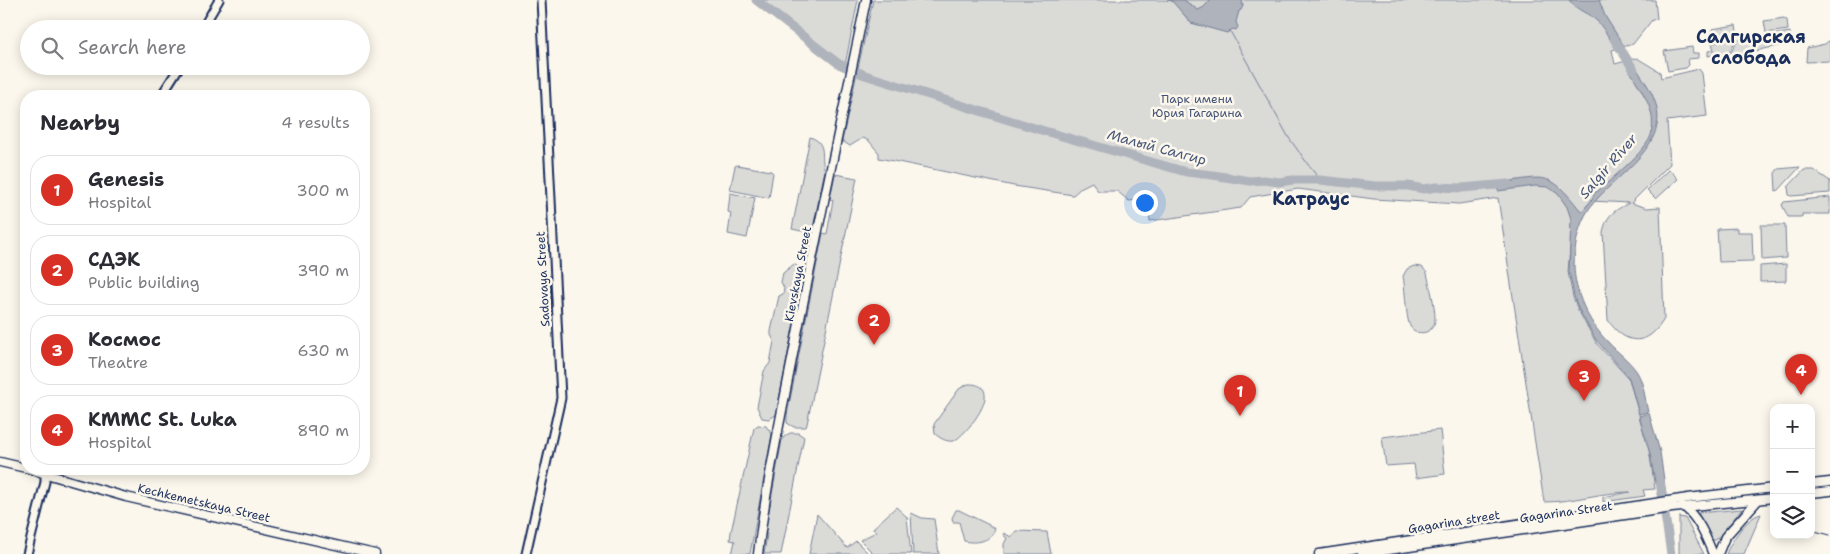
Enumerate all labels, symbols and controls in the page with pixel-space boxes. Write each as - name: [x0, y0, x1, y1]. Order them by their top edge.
- search box: [20, 20, 370, 75]
- district label: Салгирская слобода: [1696, 25, 1806, 70]
- icon: search: [38, 34, 66, 62]
- text: Search here: [78, 35, 187, 60]
- park label: Парк имени Юрия Гагарина: [1152, 91, 1242, 121]
- text: Nearby: [40, 109, 120, 137]
- text: 4 results: [281, 112, 350, 133]
- water label: Малый Салгир: [1106, 125, 1209, 169]
- water label: Salgir River: [1575, 130, 1641, 202]
- text: Genesis: [88, 167, 164, 192]
- text: 1: [53, 180, 61, 201]
- text: 300 m: [297, 180, 349, 201]
- district label: Катраус: [1272, 187, 1350, 211]
- your location: [1132, 190, 1158, 216]
- text: Hospital: [88, 192, 151, 213]
- street label: Kievskaya Street: [781, 225, 815, 323]
- street label: Sadovaya Street: [533, 231, 553, 327]
- text: СДЭК: [88, 247, 140, 272]
- text: 2: [51, 260, 63, 281]
- text: 390 m: [297, 260, 349, 281]
- text: Public building: [88, 272, 200, 293]
- pin: 2: [858, 304, 890, 345]
- text: Космос: [88, 327, 161, 352]
- text: 3: [51, 340, 63, 361]
- text: 630 m: [297, 340, 349, 361]
- text: Theatre: [88, 352, 148, 373]
- pin: 4: [1785, 354, 1817, 395]
- pin: 3: [1568, 360, 1600, 401]
- pin: 1: [1224, 375, 1256, 416]
- map controls: [1770, 404, 1815, 539]
- button: +: [1770, 404, 1815, 449]
- text: KMMC St. Luka: [88, 407, 237, 432]
- text: 4: [51, 420, 63, 441]
- text: 890 m: [297, 420, 349, 441]
- text: Hospital: [88, 432, 151, 453]
- button: −: [1770, 449, 1815, 494]
- street label: Kechkemetskaya Street: [136, 480, 272, 526]
- button: layers: [1770, 494, 1815, 539]
- street label: Gagarina Street: [1519, 498, 1613, 526]
- street label: Gagarina street: [1407, 507, 1501, 537]

